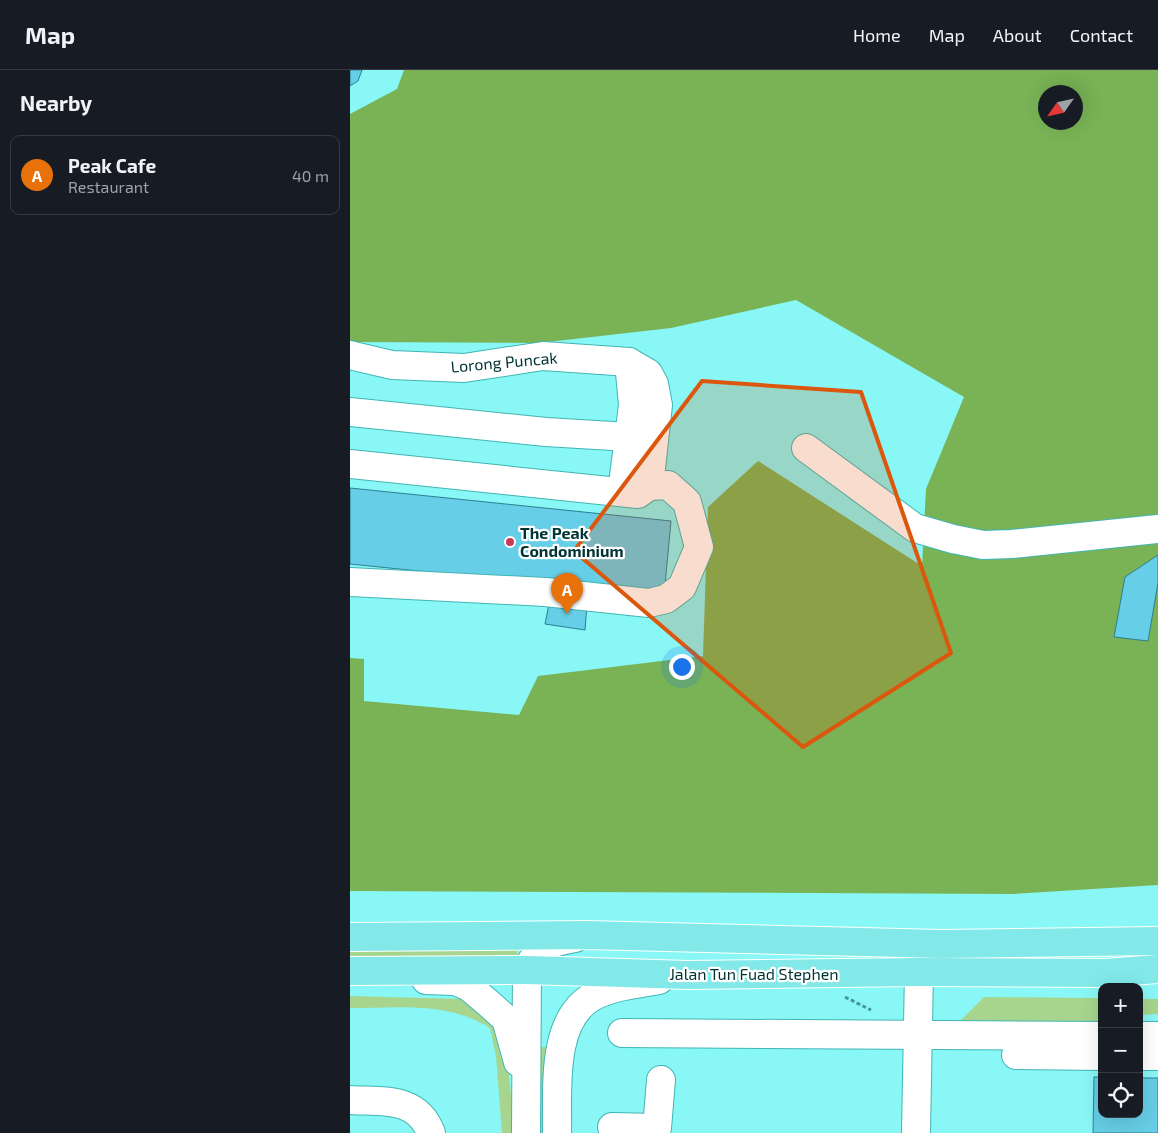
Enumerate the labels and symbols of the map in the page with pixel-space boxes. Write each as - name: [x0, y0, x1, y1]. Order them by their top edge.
- north arrow: [1038, 85, 1083, 130]
- street label: Lorong Puncak: [450, 347, 558, 376]
- place label: The Peak Condominium: [520, 523, 624, 560]
- marker: The Peak Condominium: [504, 536, 516, 548]
- pin: A: [551, 573, 583, 614]
- your location: [669, 654, 695, 680]
- street label: Jalan Tun Fuad Stephen: [669, 964, 839, 983]

